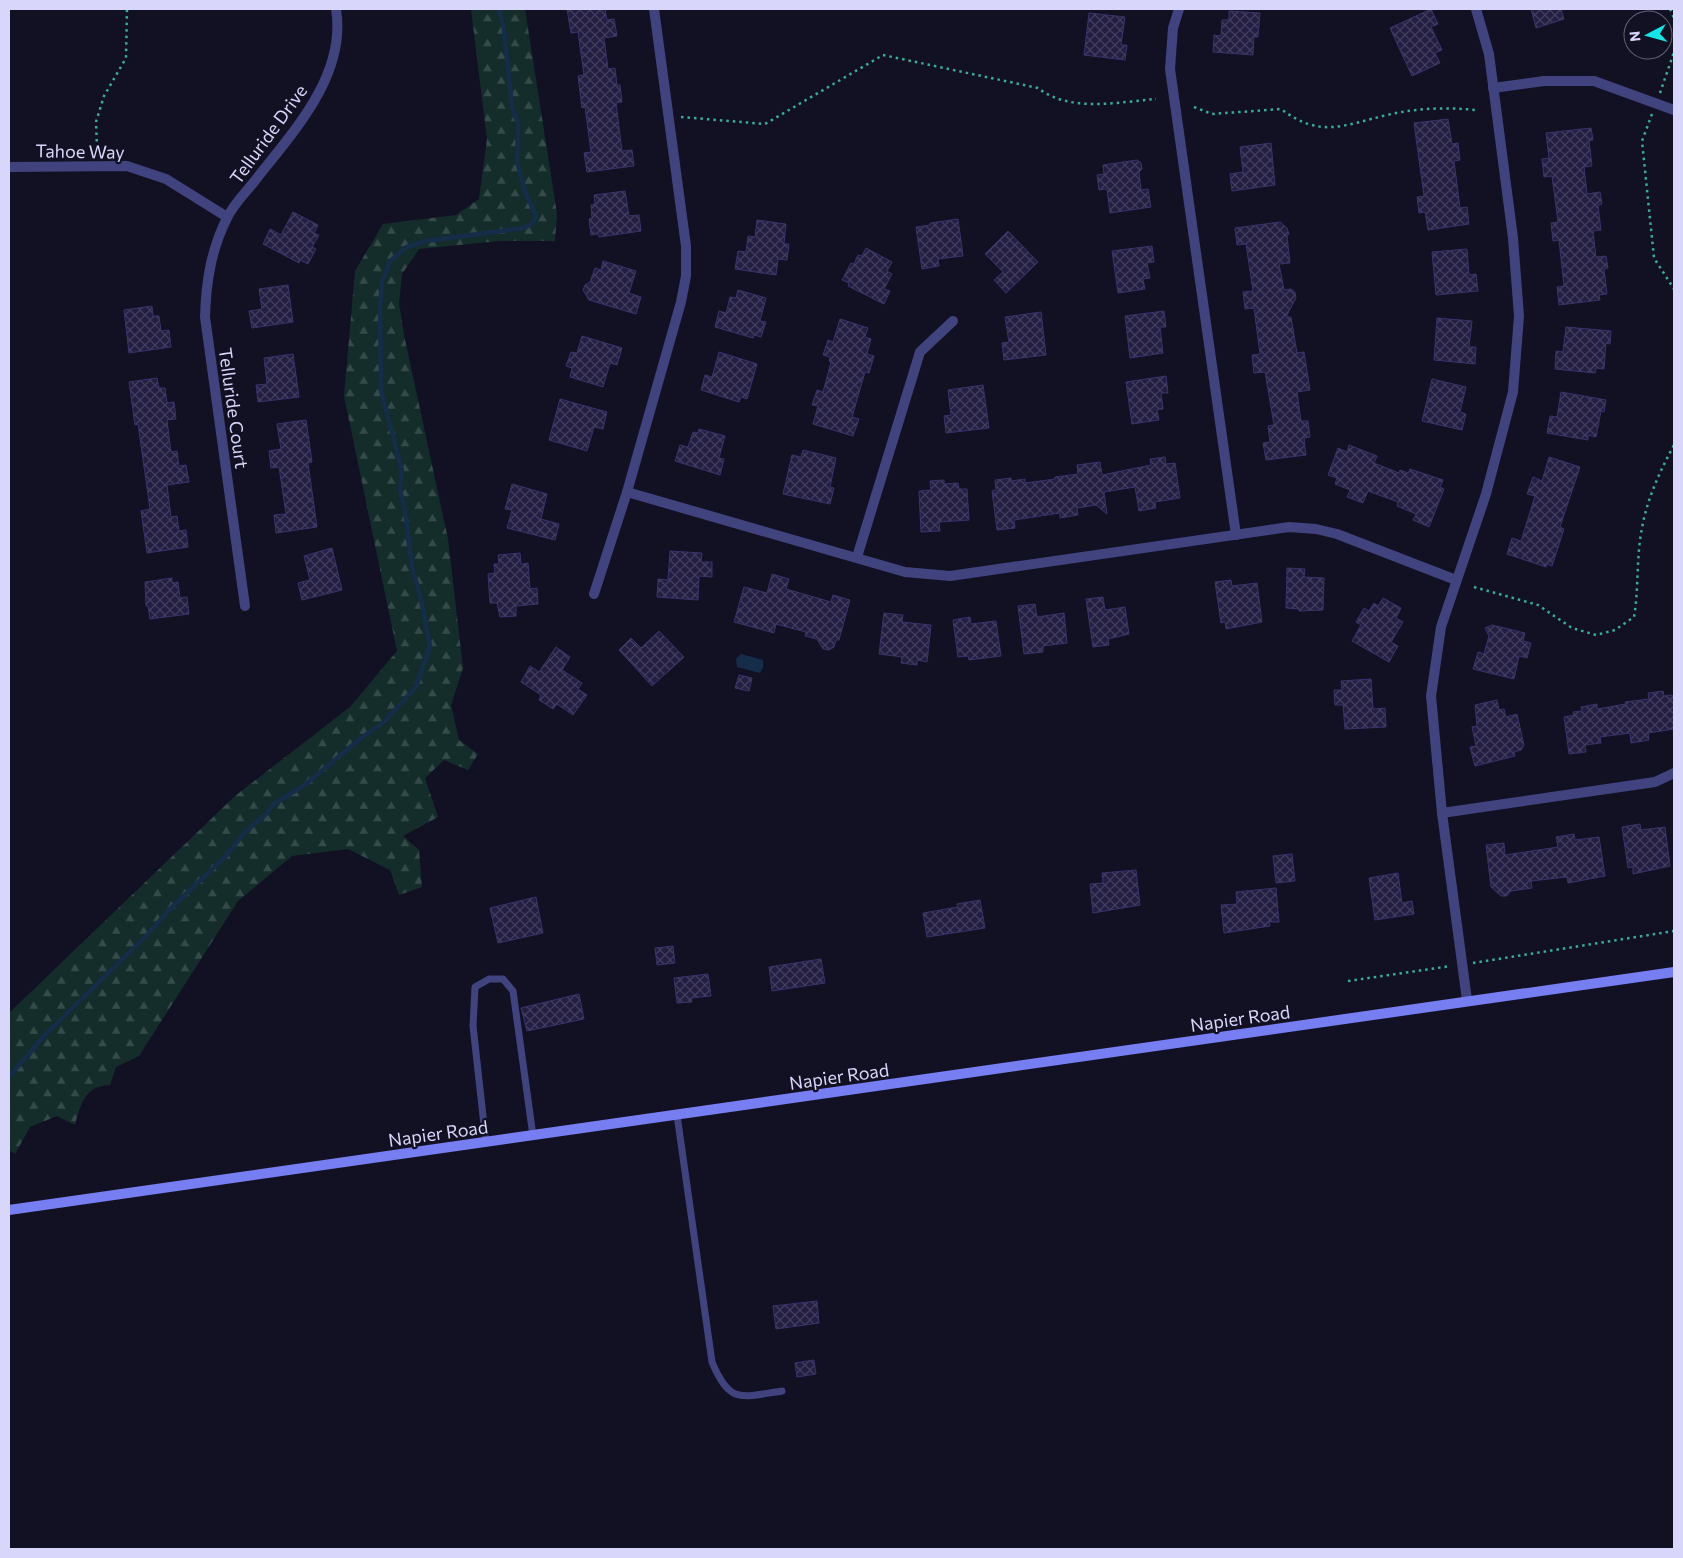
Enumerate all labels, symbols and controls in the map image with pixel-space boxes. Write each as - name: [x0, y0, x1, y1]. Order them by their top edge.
- north arrow: [1623, 10, 1673, 60]
- text: N: [1626, 30, 1644, 43]
- street label: Telluride Drive: [225, 80, 311, 188]
- street label: Tahoe Way: [35, 139, 125, 163]
- street label: Telluride Court: [215, 346, 253, 470]
- street label: Napier Road: [1189, 1000, 1291, 1036]
- street label: Napier Road: [788, 1058, 890, 1094]
- street label: Napier Road: [387, 1115, 489, 1151]

